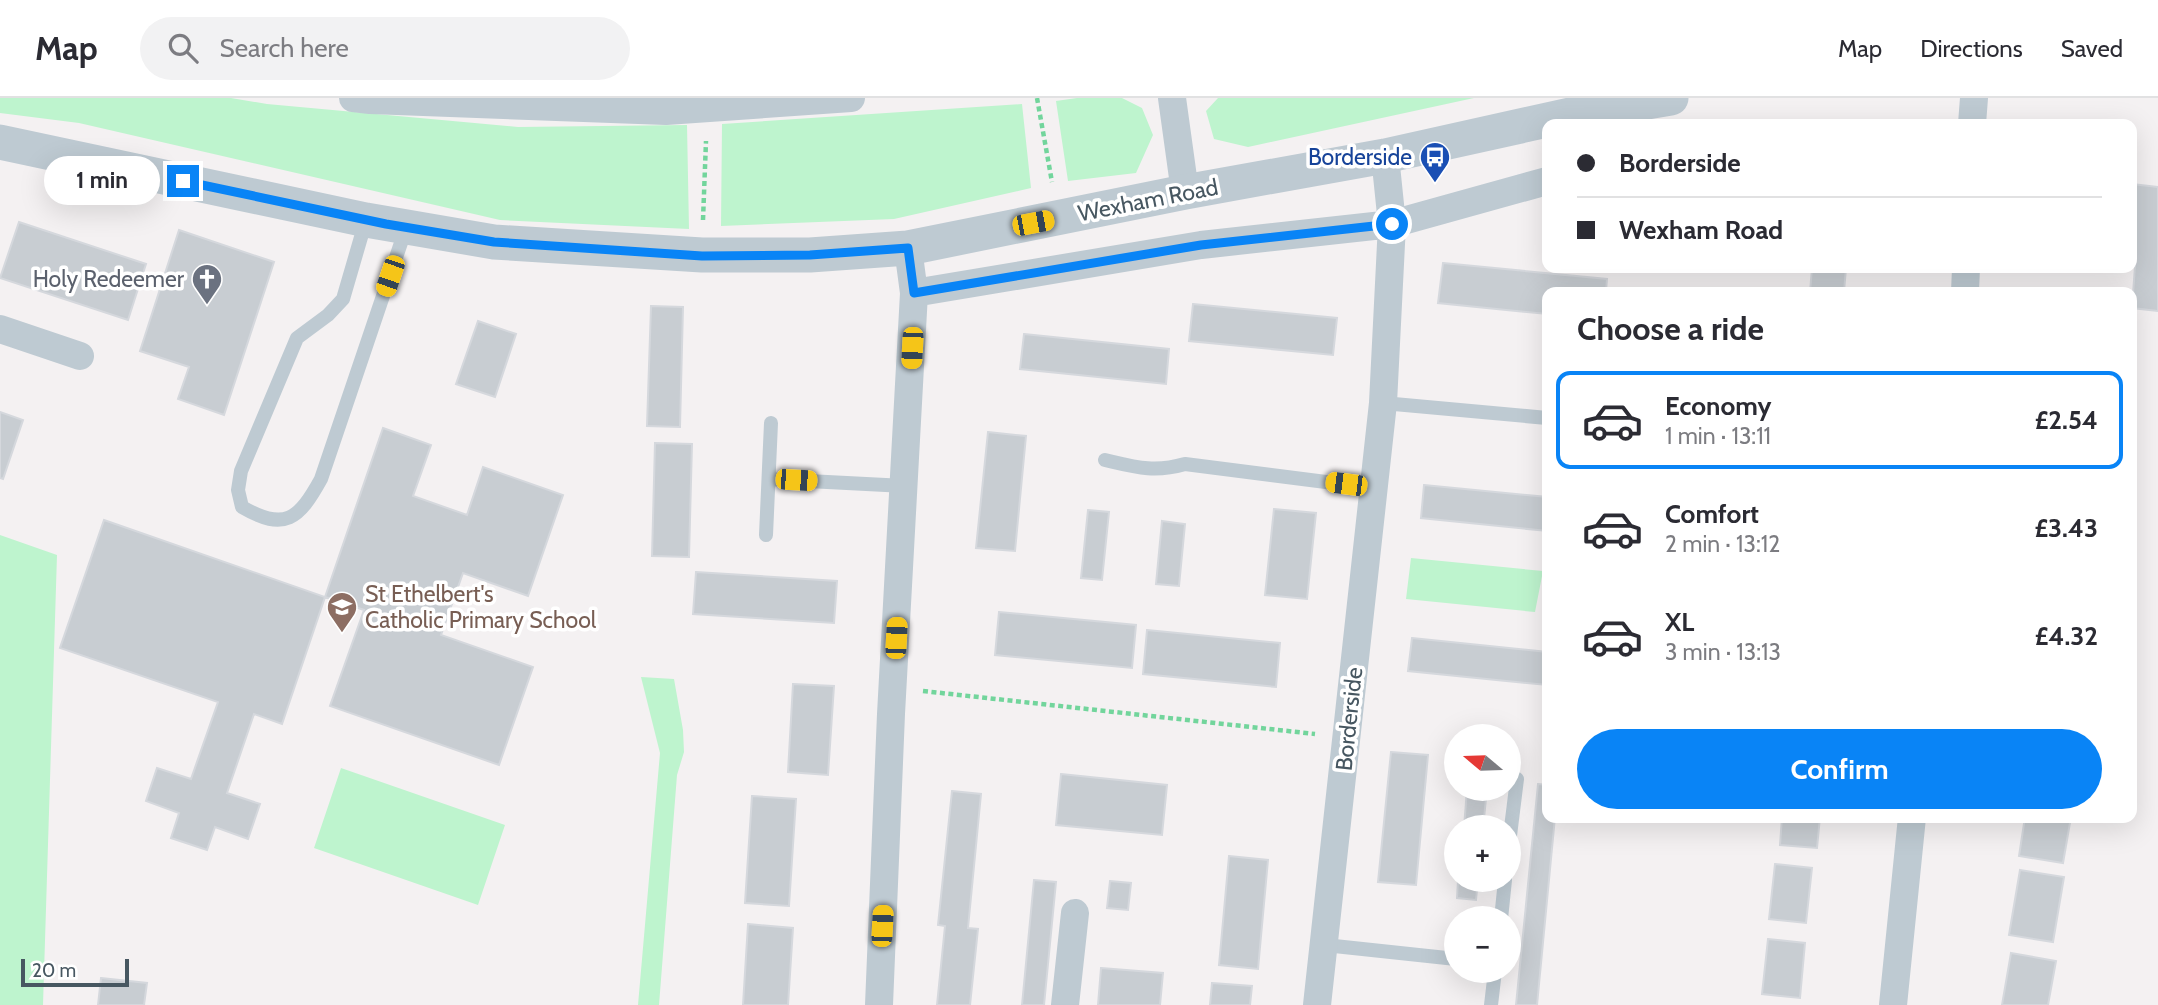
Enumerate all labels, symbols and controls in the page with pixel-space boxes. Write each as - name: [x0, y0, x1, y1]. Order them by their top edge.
- search box: [140, 17, 630, 80]
- text: Map: [35, 28, 98, 68]
- icon: search: [164, 29, 202, 67]
- text: Search here: [220, 32, 349, 64]
- text: Map: [1838, 34, 1882, 63]
- text: Directions: [1920, 34, 2023, 63]
- text: Saved: [2061, 34, 2123, 63]
- bus stop icon: Borderside: [1418, 140, 1452, 184]
- place label: Borderside: [1308, 143, 1412, 171]
- text: Borderside: [1619, 147, 1741, 179]
- callout: 1 min: [43, 156, 158, 206]
- route end: [167, 165, 199, 197]
- text: 1 min: [76, 166, 128, 194]
- street label: Wexham Road: [1076, 173, 1220, 227]
- route start: [1376, 208, 1408, 240]
- car: [1011, 209, 1056, 237]
- text: Wexham Road: [1619, 214, 1783, 246]
- car: [374, 253, 407, 299]
- church icon: Holy Redeemer: [190, 262, 224, 306]
- place label: Holy Redeemer: [33, 265, 185, 293]
- text: Choose a ride: [1577, 309, 1764, 348]
- car: [901, 326, 924, 370]
- icon: car: [1581, 389, 1644, 452]
- text: Economy: [1665, 390, 1771, 422]
- text: £2.54: [2035, 404, 2098, 436]
- text: 1 min · 13:11: [1665, 422, 1771, 450]
- car: [775, 468, 818, 492]
- car: [1324, 471, 1369, 497]
- icon: car: [1581, 497, 1644, 560]
- text: Comfort: [1665, 498, 1759, 530]
- text: £3.43: [2035, 512, 2098, 544]
- text: 2 min · 13:12: [1665, 530, 1780, 558]
- place label: St Ethelbert's Catholic Primary School: [365, 580, 597, 634]
- school or university icon: St Ethelbert's Catholic Primary School: [325, 590, 359, 634]
- icon: car: [1581, 605, 1644, 668]
- text: XL: [1665, 606, 1694, 638]
- car: [885, 616, 908, 660]
- text: £4.32: [2035, 620, 2098, 652]
- text: 3 min · 13:13: [1665, 638, 1781, 666]
- street label: Borderside: [1330, 666, 1368, 772]
- north arrow: [1444, 724, 1521, 802]
- map controls: [1444, 724, 1521, 983]
- button: Confirm: [1577, 729, 2102, 809]
- button: +: [1444, 815, 1521, 892]
- car: [871, 904, 894, 948]
- button: −: [1444, 906, 1521, 983]
- scale bar: [21, 956, 130, 988]
- text: 20 m: [32, 959, 76, 982]

